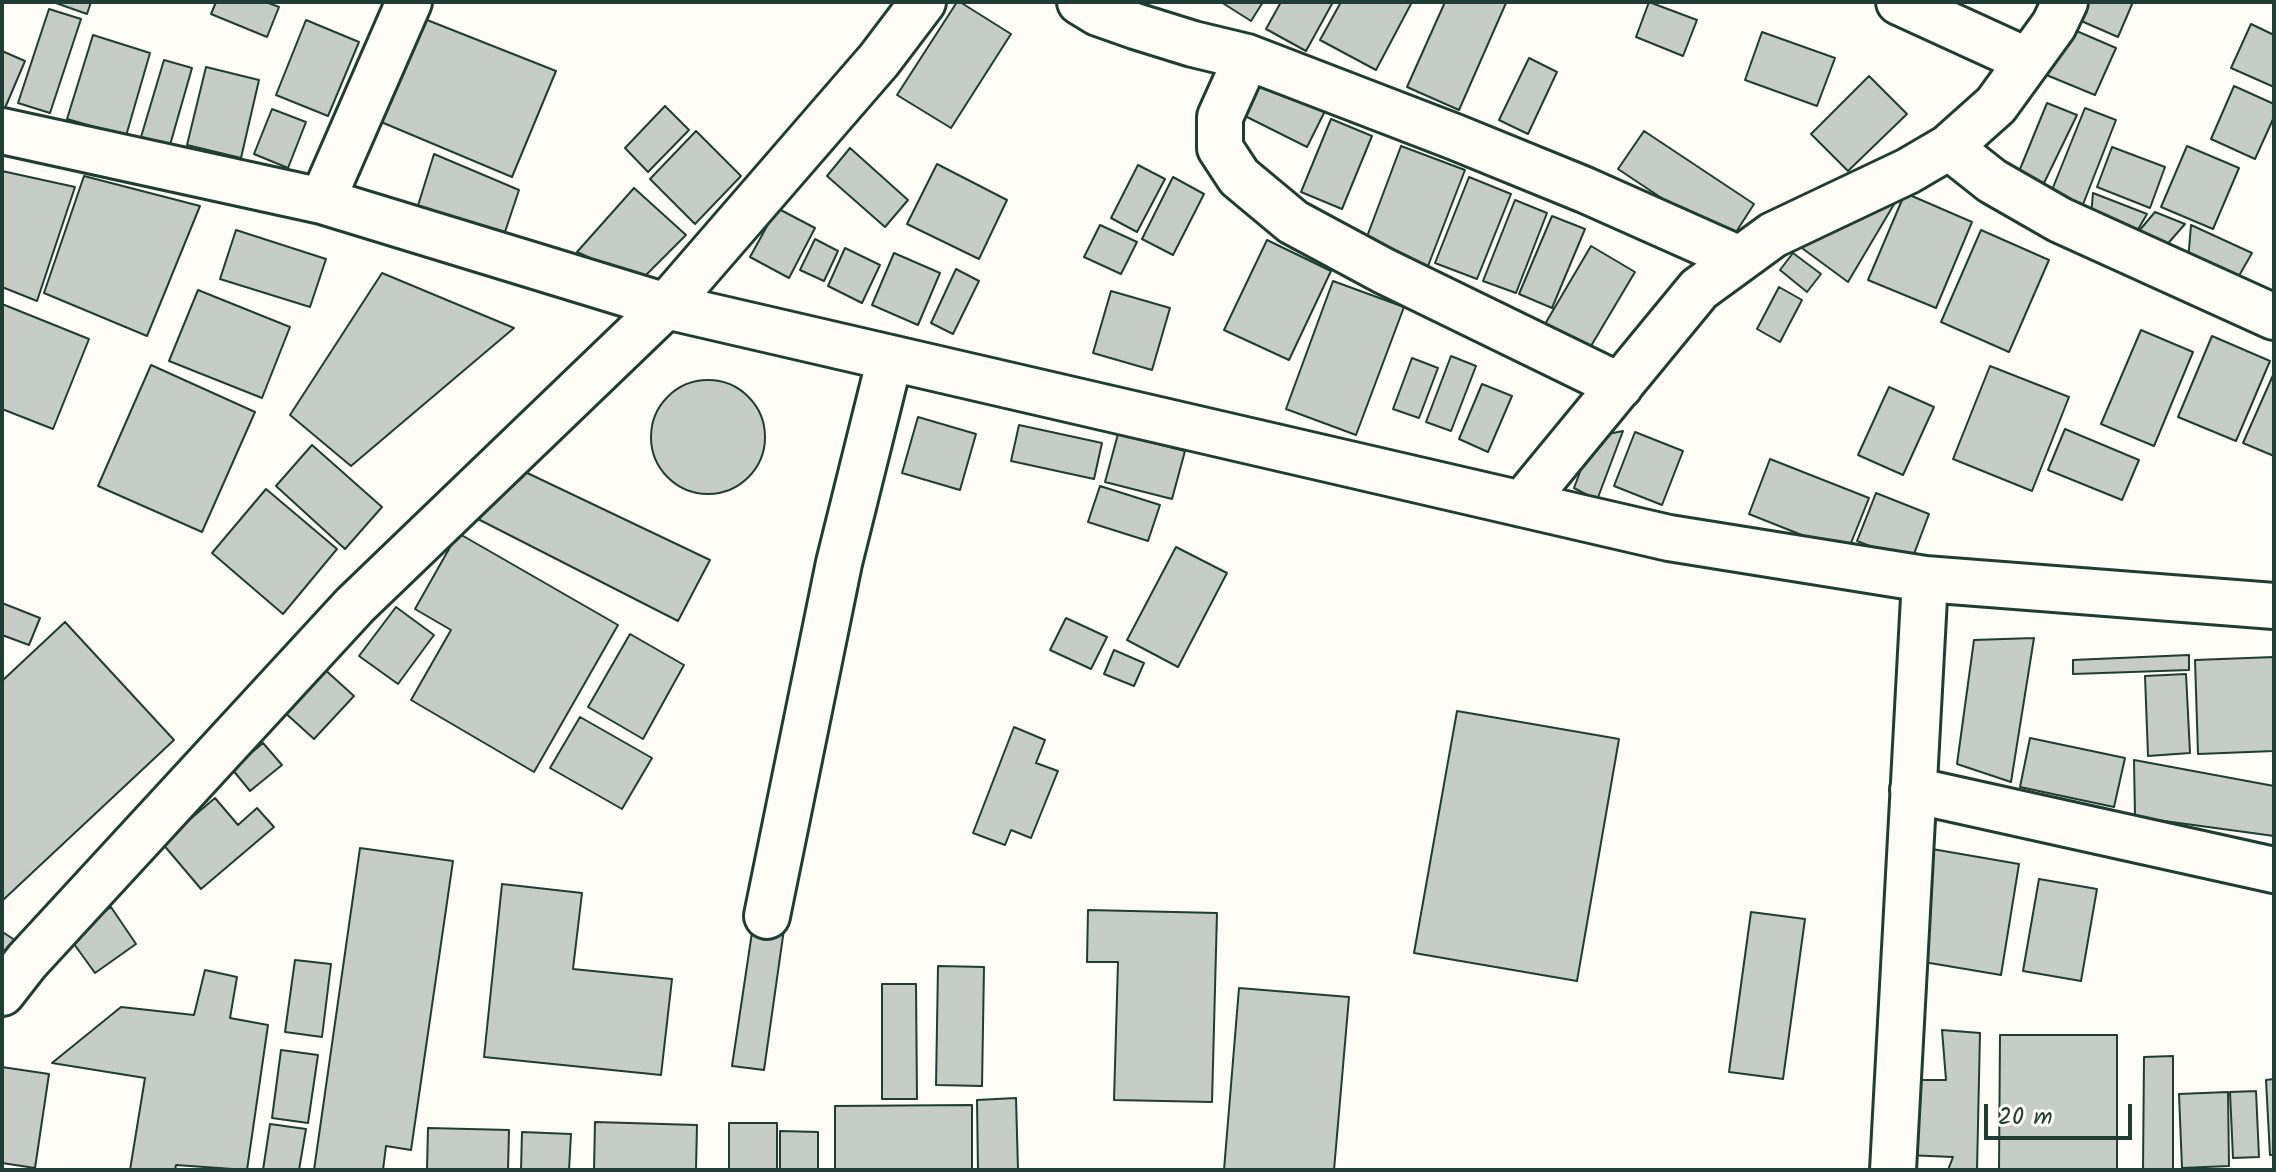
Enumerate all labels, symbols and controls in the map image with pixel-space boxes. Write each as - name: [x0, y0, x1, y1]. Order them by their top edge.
- scale bar: [1988, 1088, 2136, 1138]
- text: 20 m: [1998, 1098, 2053, 1137]

